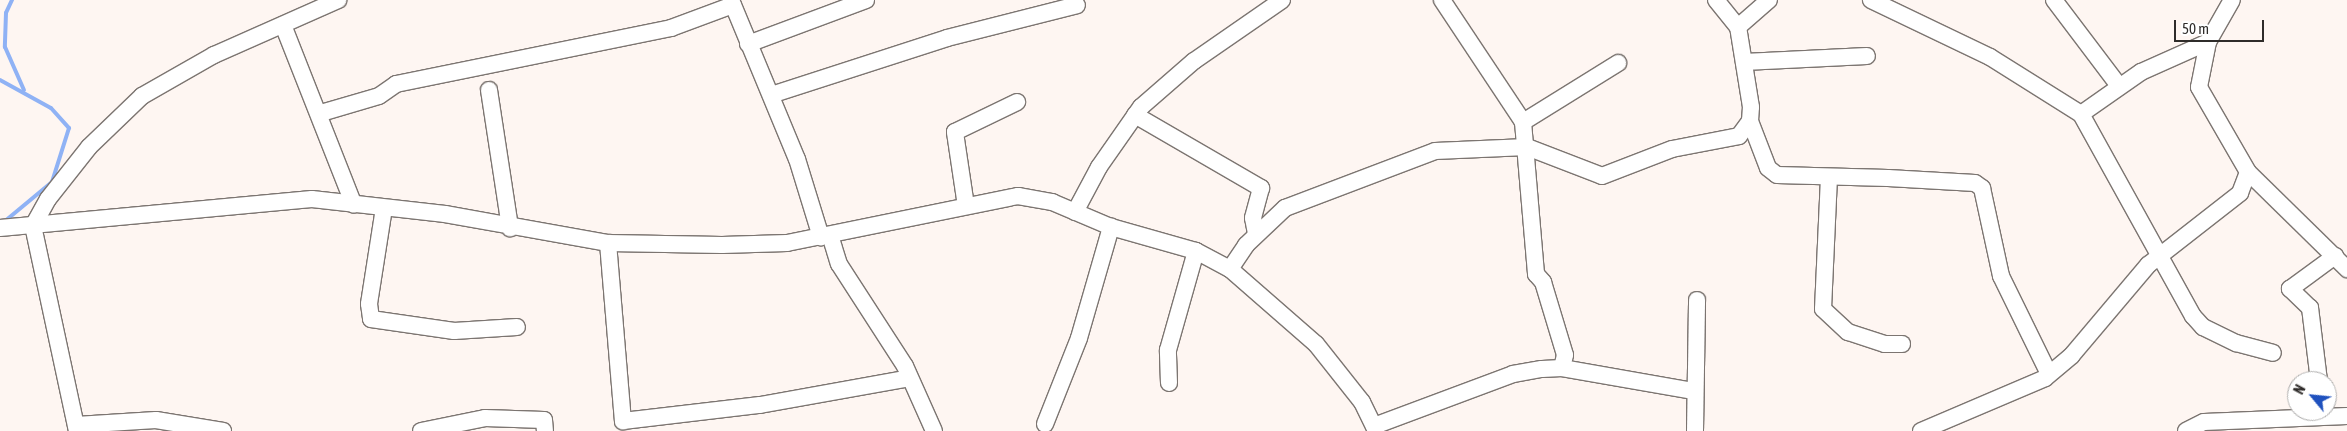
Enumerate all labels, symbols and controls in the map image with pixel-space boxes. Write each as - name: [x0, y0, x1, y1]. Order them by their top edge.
- scale bar: [2177, 10, 2267, 42]
- text: 50 m: [2182, 20, 2209, 37]
- north arrow: [2287, 371, 2337, 421]
- text: N: [2291, 382, 2309, 397]

